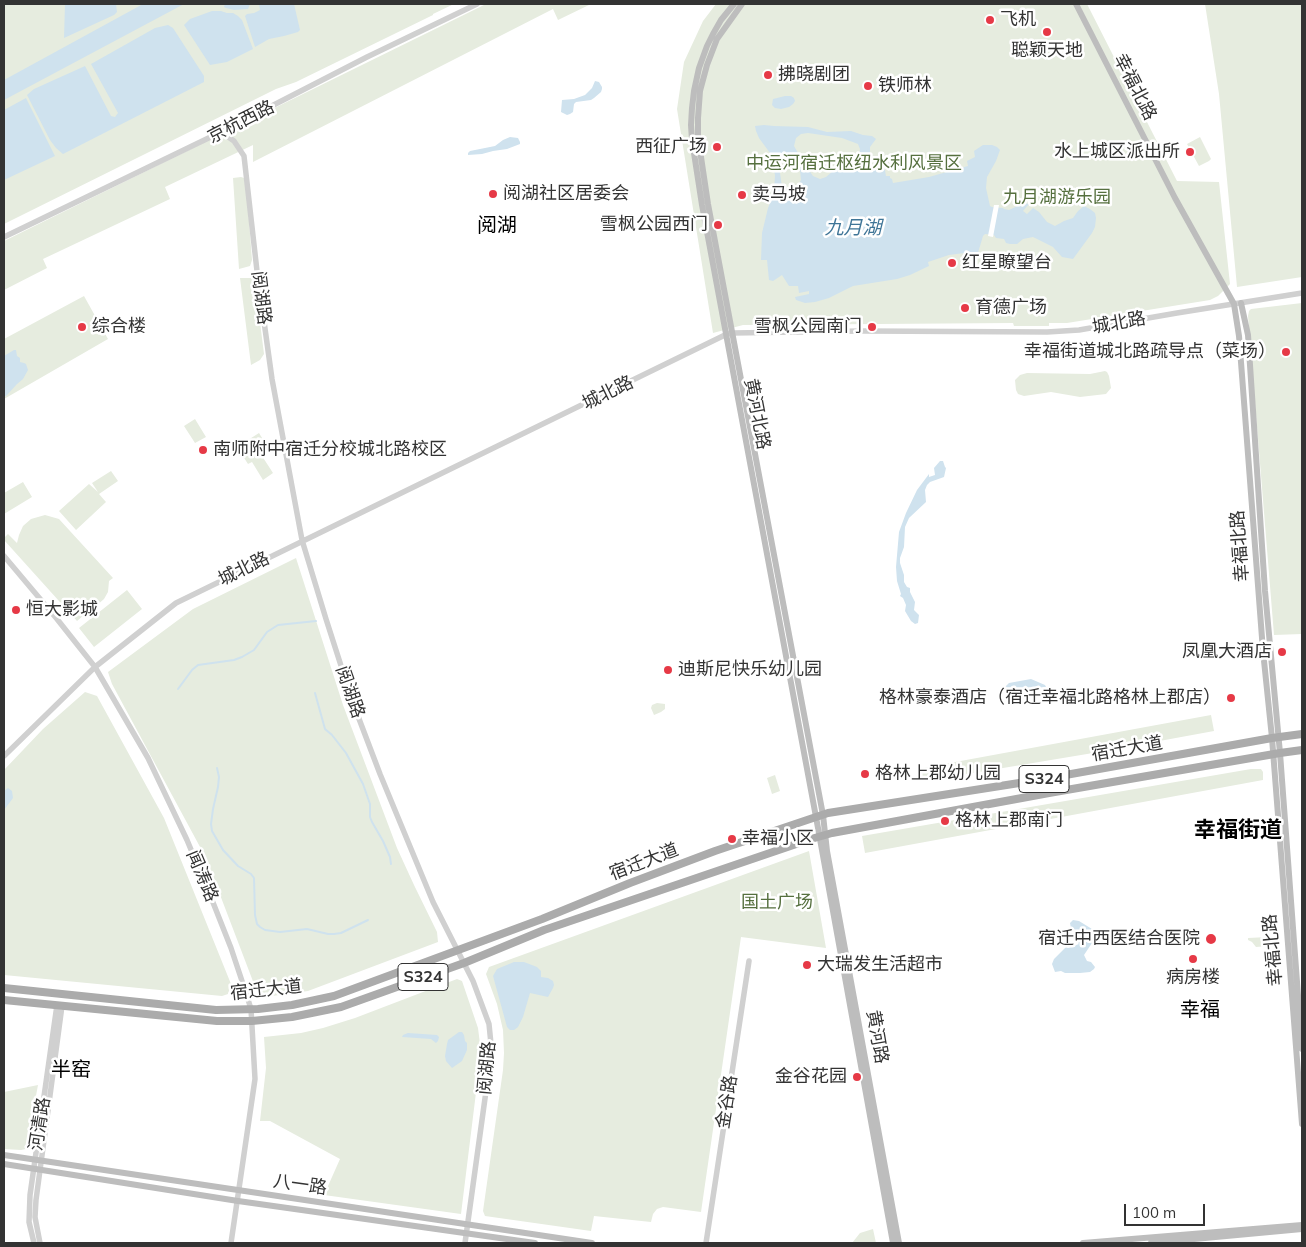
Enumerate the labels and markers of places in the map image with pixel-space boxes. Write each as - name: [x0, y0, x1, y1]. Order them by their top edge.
- place label: 飞机: [1000, 9, 1036, 31]
- marker: 飞机: [984, 14, 996, 26]
- marker: 聪颖天地: [1041, 26, 1053, 38]
- place label: 聪颖天地: [1011, 40, 1083, 62]
- place label: 拂晓剧团: [778, 64, 850, 86]
- marker: 拂晓剧团: [762, 69, 774, 81]
- place label: 铁师林: [878, 75, 932, 97]
- marker: 铁师林: [862, 80, 874, 92]
- place label: 西征广场: [635, 136, 707, 158]
- marker: 西征广场: [711, 141, 723, 153]
- place label: 水上城区派出所: [1054, 141, 1180, 163]
- marker: 水上城区派出所: [1184, 146, 1196, 158]
- place label: 阅湖社区居委会: [503, 183, 629, 205]
- place label: 卖马坡: [752, 184, 806, 206]
- marker: 阅湖社区居委会: [487, 188, 499, 200]
- marker: 卖马坡: [736, 189, 748, 201]
- place label: 雪枫公园西门: [600, 214, 708, 236]
- marker: 雪枫公园西门: [712, 219, 724, 231]
- place label: 红星瞭望台: [962, 252, 1052, 274]
- marker: 红星瞭望台: [946, 257, 958, 269]
- place label: 育德广场: [975, 297, 1047, 319]
- marker: 育德广场: [959, 302, 971, 314]
- place label: 综合楼: [92, 316, 146, 338]
- place label: 雪枫公园南门: [754, 316, 862, 338]
- marker: 综合楼: [76, 321, 88, 333]
- marker: 雪枫公园南门: [866, 321, 878, 333]
- place label: 幸福街道城北路疏导点（菜场）: [1024, 341, 1276, 363]
- marker: 幸福街道城北路疏导点（菜场）: [1280, 346, 1292, 358]
- place label: 南师附中宿迁分校城北路校区: [213, 439, 447, 461]
- marker: 南师附中宿迁分校城北路校区: [197, 444, 209, 456]
- place label: 恒大影城: [26, 599, 98, 621]
- marker: 恒大影城: [10, 604, 22, 616]
- place label: 凤凰大酒店: [1182, 641, 1272, 663]
- marker: 凤凰大酒店: [1276, 646, 1288, 658]
- place label: 迪斯尼快乐幼儿园: [678, 659, 822, 681]
- marker: 迪斯尼快乐幼儿园: [662, 664, 674, 676]
- place label: 格林豪泰酒店（宿迁幸福北路格林上郡店）: [879, 687, 1221, 709]
- marker: 格林豪泰酒店（宿迁幸福北路格林上郡店）: [1225, 692, 1237, 704]
- place label: 格林上郡幼儿园: [875, 763, 1001, 785]
- marker: 格林上郡幼儿园: [859, 768, 871, 780]
- place label: 格林上郡南门: [955, 810, 1063, 832]
- marker: 格林上郡南门: [939, 815, 951, 827]
- place label: 幸福小区: [742, 828, 814, 850]
- marker: 幸福小区: [726, 833, 738, 845]
- place label: 宿迁中西医结合医院: [1038, 928, 1200, 950]
- marker: 宿迁中西医结合医院: [1204, 932, 1218, 946]
- marker: 病房楼: [1187, 953, 1199, 965]
- place label: 大瑞发生活超市: [817, 954, 943, 976]
- marker: 大瑞发生活超市: [801, 959, 813, 971]
- place label: 病房楼: [1166, 967, 1220, 989]
- place label: 金谷花园: [775, 1066, 847, 1088]
- marker: 金谷花园: [851, 1071, 863, 1083]

